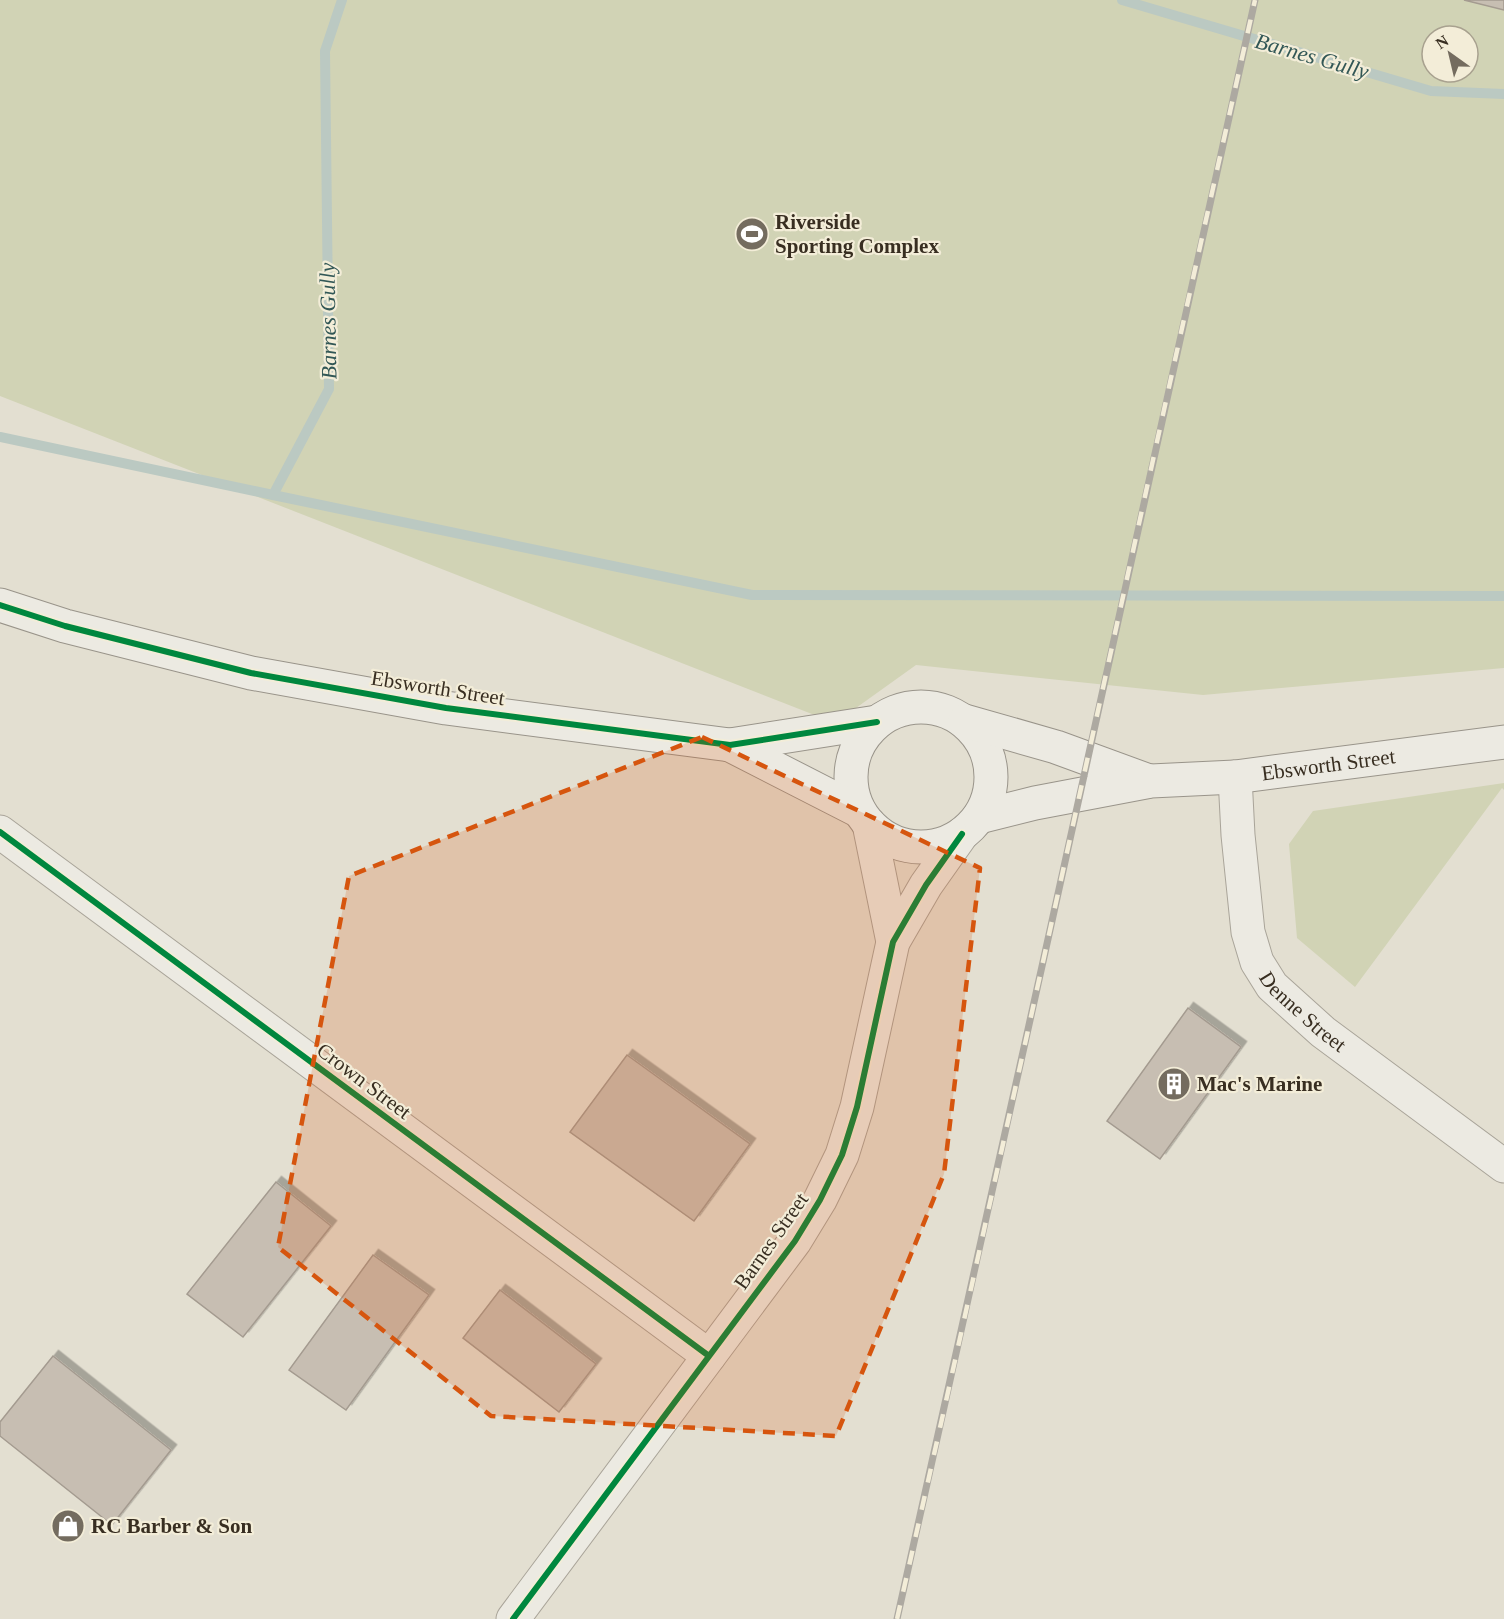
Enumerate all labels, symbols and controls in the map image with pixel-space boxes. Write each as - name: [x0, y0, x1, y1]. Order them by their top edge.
- north arrow: [1420, 24, 1480, 84]
- water label: Barnes Gully: [1252, 28, 1372, 84]
- text: N: [1432, 31, 1452, 52]
- place label: Riverside Sporting Complex: [775, 210, 939, 258]
- sports icon: Riverside Sporting Complex: [734, 216, 770, 252]
- water label: Barnes Gully: [314, 262, 342, 380]
- street label: Ebsworth Street: [370, 666, 507, 710]
- street label: Ebsworth Street: [1260, 744, 1397, 785]
- street label: Denne Street: [1254, 967, 1351, 1057]
- street label: Crown Street: [312, 1038, 416, 1124]
- building icon: Mac's Marine: [1156, 1066, 1192, 1102]
- place label: Mac's Marine: [1197, 1072, 1322, 1096]
- street label: Barnes Street: [729, 1188, 813, 1294]
- shop icon: RC Barber & Son: [50, 1508, 86, 1544]
- place label: RC Barber & Son: [91, 1514, 253, 1538]

